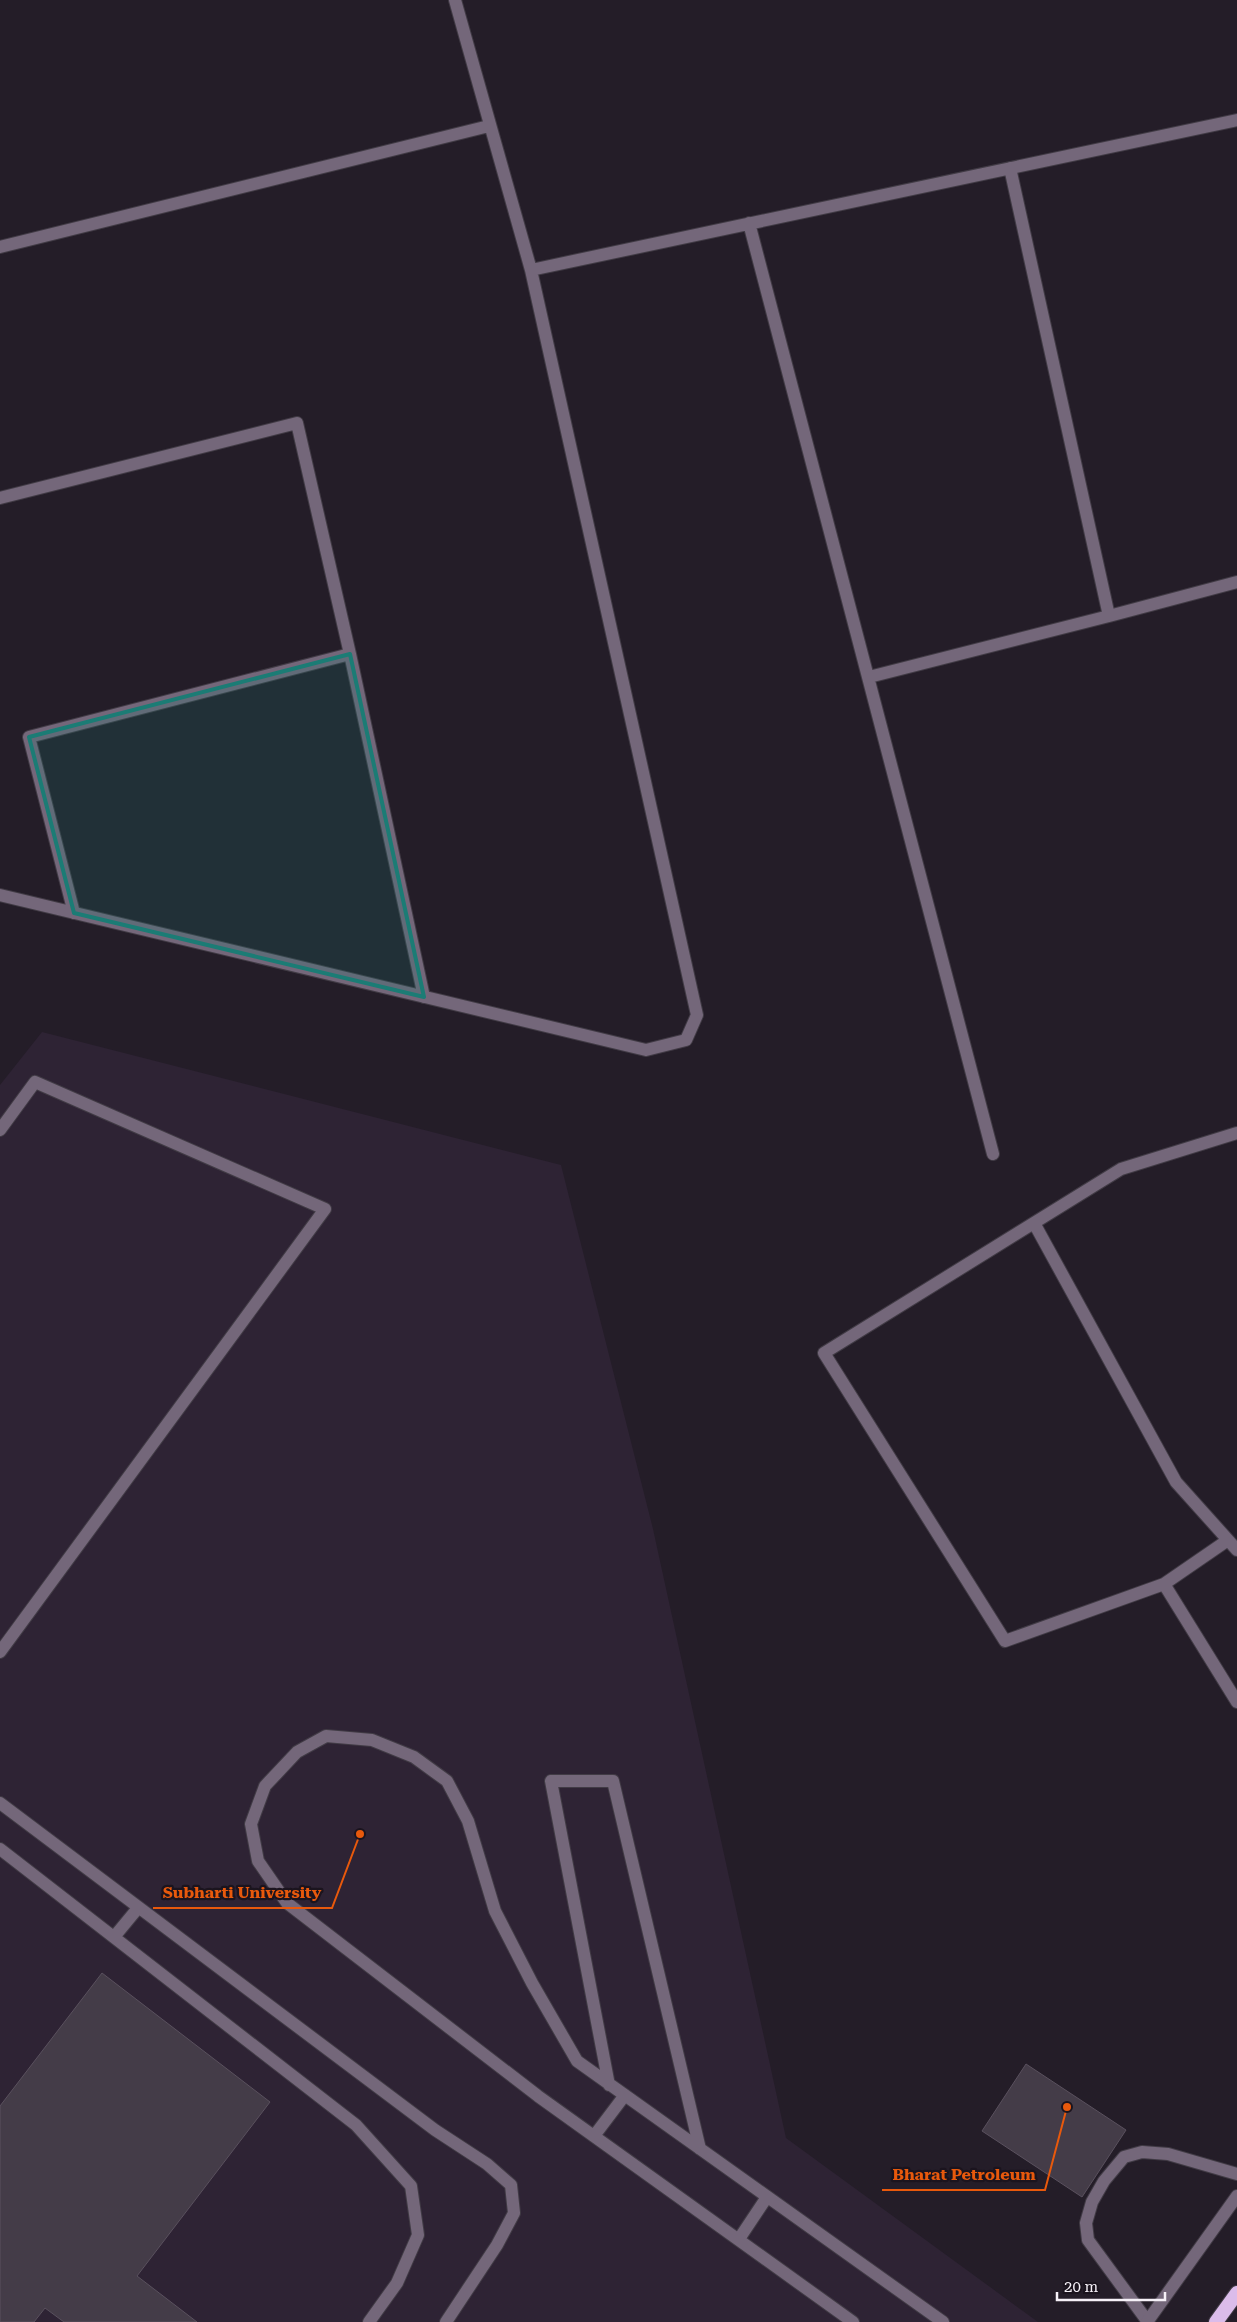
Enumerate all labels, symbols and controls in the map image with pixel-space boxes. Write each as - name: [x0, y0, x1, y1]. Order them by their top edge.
- callout: Subharti University: [153, 1877, 332, 1908]
- text: Subharti University: [163, 1883, 322, 1902]
- callout: Bharat Petroleum: [882, 2159, 1045, 2190]
- text: Bharat Petroleum: [892, 2165, 1036, 2184]
- scale bar: [1057, 2270, 1164, 2302]
- text: 20 m: [1064, 2278, 1099, 2296]

